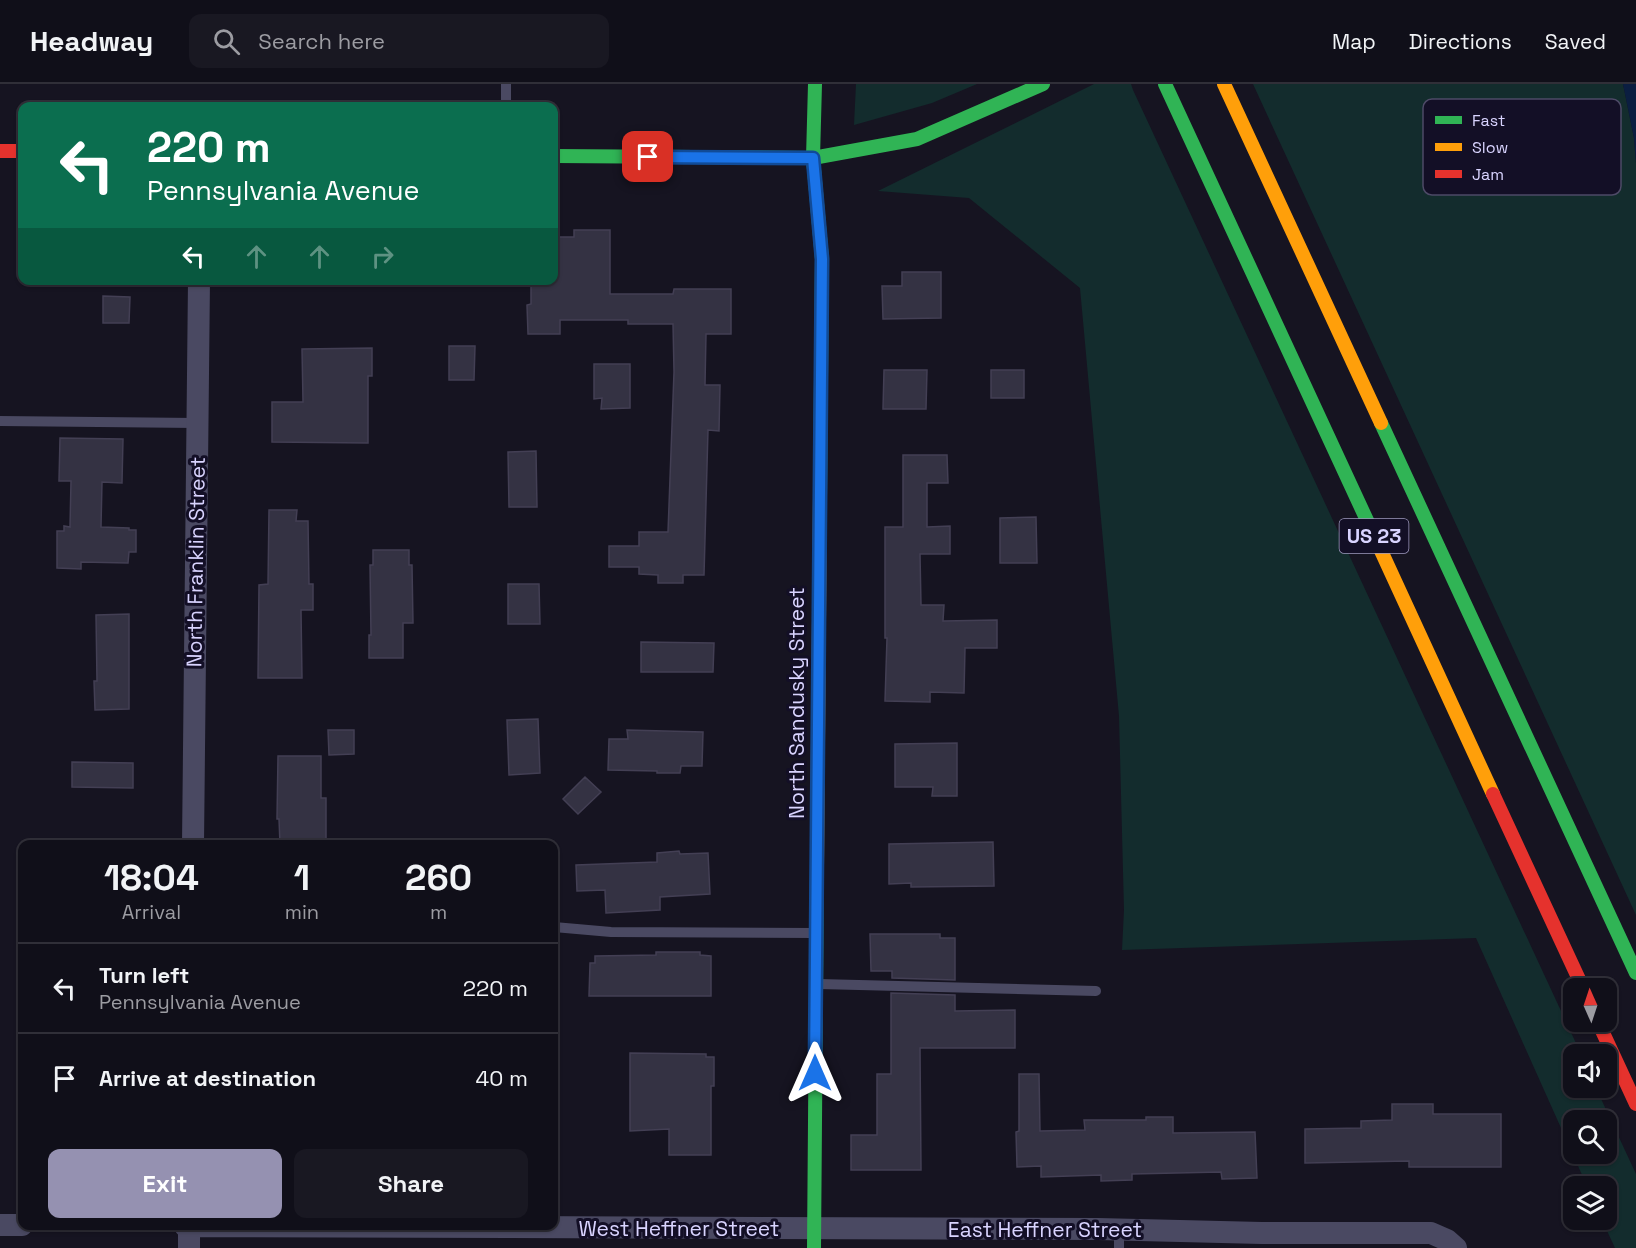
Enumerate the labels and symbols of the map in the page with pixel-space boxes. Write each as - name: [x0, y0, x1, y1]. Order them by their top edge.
- legend: [1423, 99, 1621, 195]
- text: Fast: [1472, 110, 1505, 131]
- pin: [622, 131, 673, 182]
- text: Slow: [1472, 137, 1508, 158]
- text: Jam: [1472, 164, 1504, 185]
- street label: North Franklin Street: [180, 456, 211, 668]
- road number: US 23: [1340, 519, 1408, 553]
- street label: North Sandusky Street: [783, 587, 810, 819]
- north arrow: [1563, 978, 1617, 1032]
- position arrow: [783, 1041, 847, 1105]
- street label: West Heffner Street: [578, 1215, 780, 1242]
- street label: East Heffner Street: [948, 1216, 1142, 1243]

